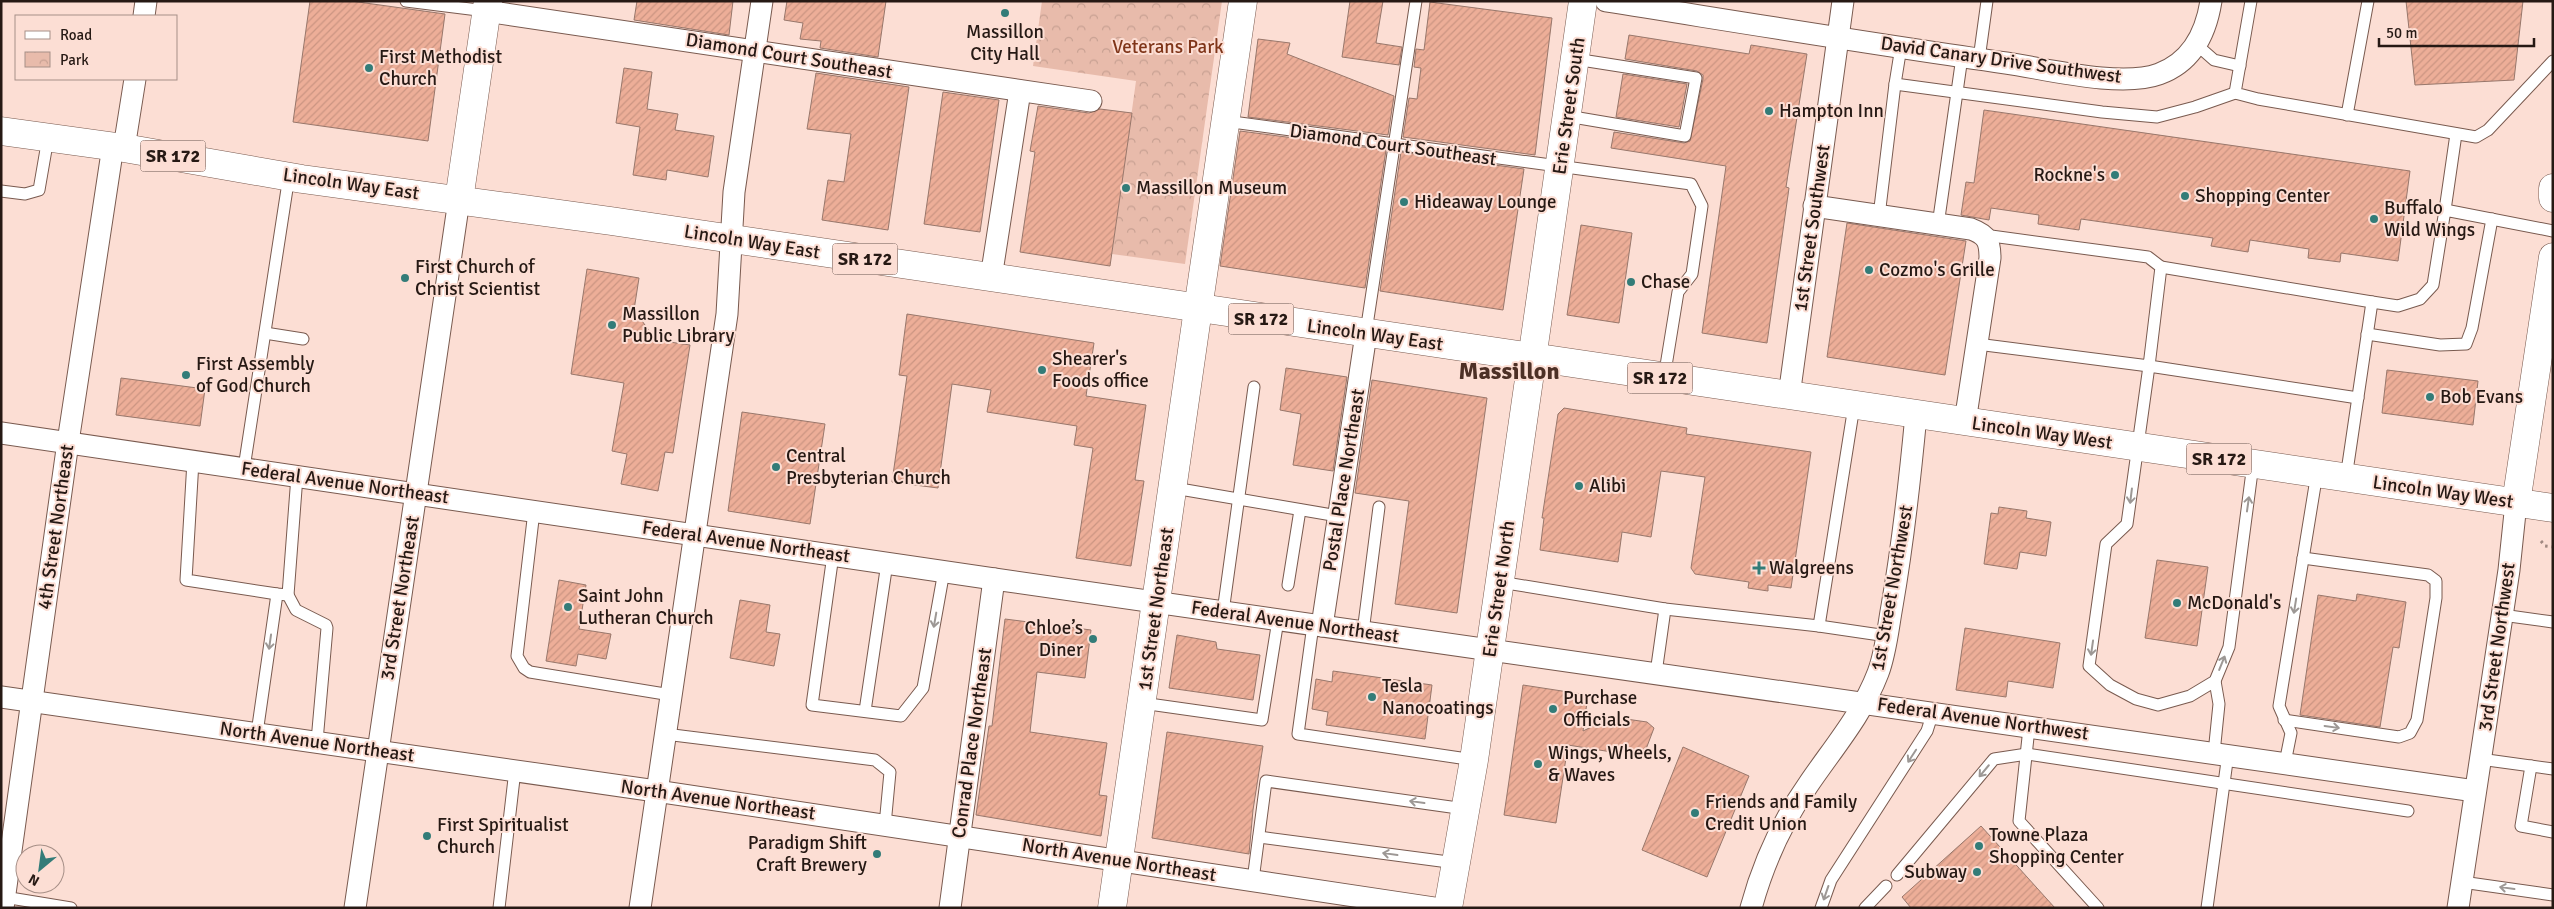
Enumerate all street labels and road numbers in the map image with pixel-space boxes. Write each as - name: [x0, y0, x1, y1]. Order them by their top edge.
- street label: Diamond Court Southeast: [684, 28, 894, 84]
- street label: David Canary Drive Southwest: [1879, 31, 2123, 89]
- street label: Erie Street South: [1547, 36, 1591, 176]
- street label: Diamond Court Southeast: [1288, 119, 1498, 171]
- road number: SR 172: [140, 140, 206, 172]
- street label: 1st Street Southwest: [1788, 143, 1836, 313]
- street label: Lincoln Way East: [281, 163, 421, 205]
- street label: Lincoln Way East: [682, 219, 822, 265]
- road number: SR 172: [832, 243, 898, 274]
- road number: SR 172: [1228, 304, 1294, 334]
- street label: Lincoln Way East: [1305, 314, 1445, 356]
- road number: SR 172: [1628, 362, 1692, 393]
- street label: Postal Place Northeast: [1318, 387, 1370, 573]
- street label: Lincoln Way West: [1970, 411, 2114, 455]
- street label: 4th Street Northeast: [33, 443, 80, 611]
- road number: SR 172: [2186, 444, 2252, 474]
- street label: Federal Avenue Northeast: [240, 457, 451, 510]
- street label: Lincoln Way West: [2371, 470, 2515, 514]
- street label: 1st Street Northwest: [1866, 503, 1918, 673]
- street label: 3rd Street Northeast: [375, 514, 425, 682]
- street label: Federal Avenue Northeast: [641, 516, 852, 569]
- street label: Erie Street North: [1478, 519, 1520, 659]
- street label: 1st Street Northeast: [1133, 526, 1179, 692]
- street label: 3rd Street Northwest: [2473, 561, 2521, 733]
- street label: Federal Avenue Northeast: [1190, 596, 1401, 649]
- street label: Conrad Place Northeast: [947, 646, 997, 840]
- street label: Federal Avenue Northwest: [1876, 692, 2091, 746]
- street label: North Avenue Northeast: [218, 716, 416, 768]
- street label: North Avenue Northeast: [619, 774, 817, 826]
- street label: North Avenue Northeast: [1020, 833, 1218, 887]

